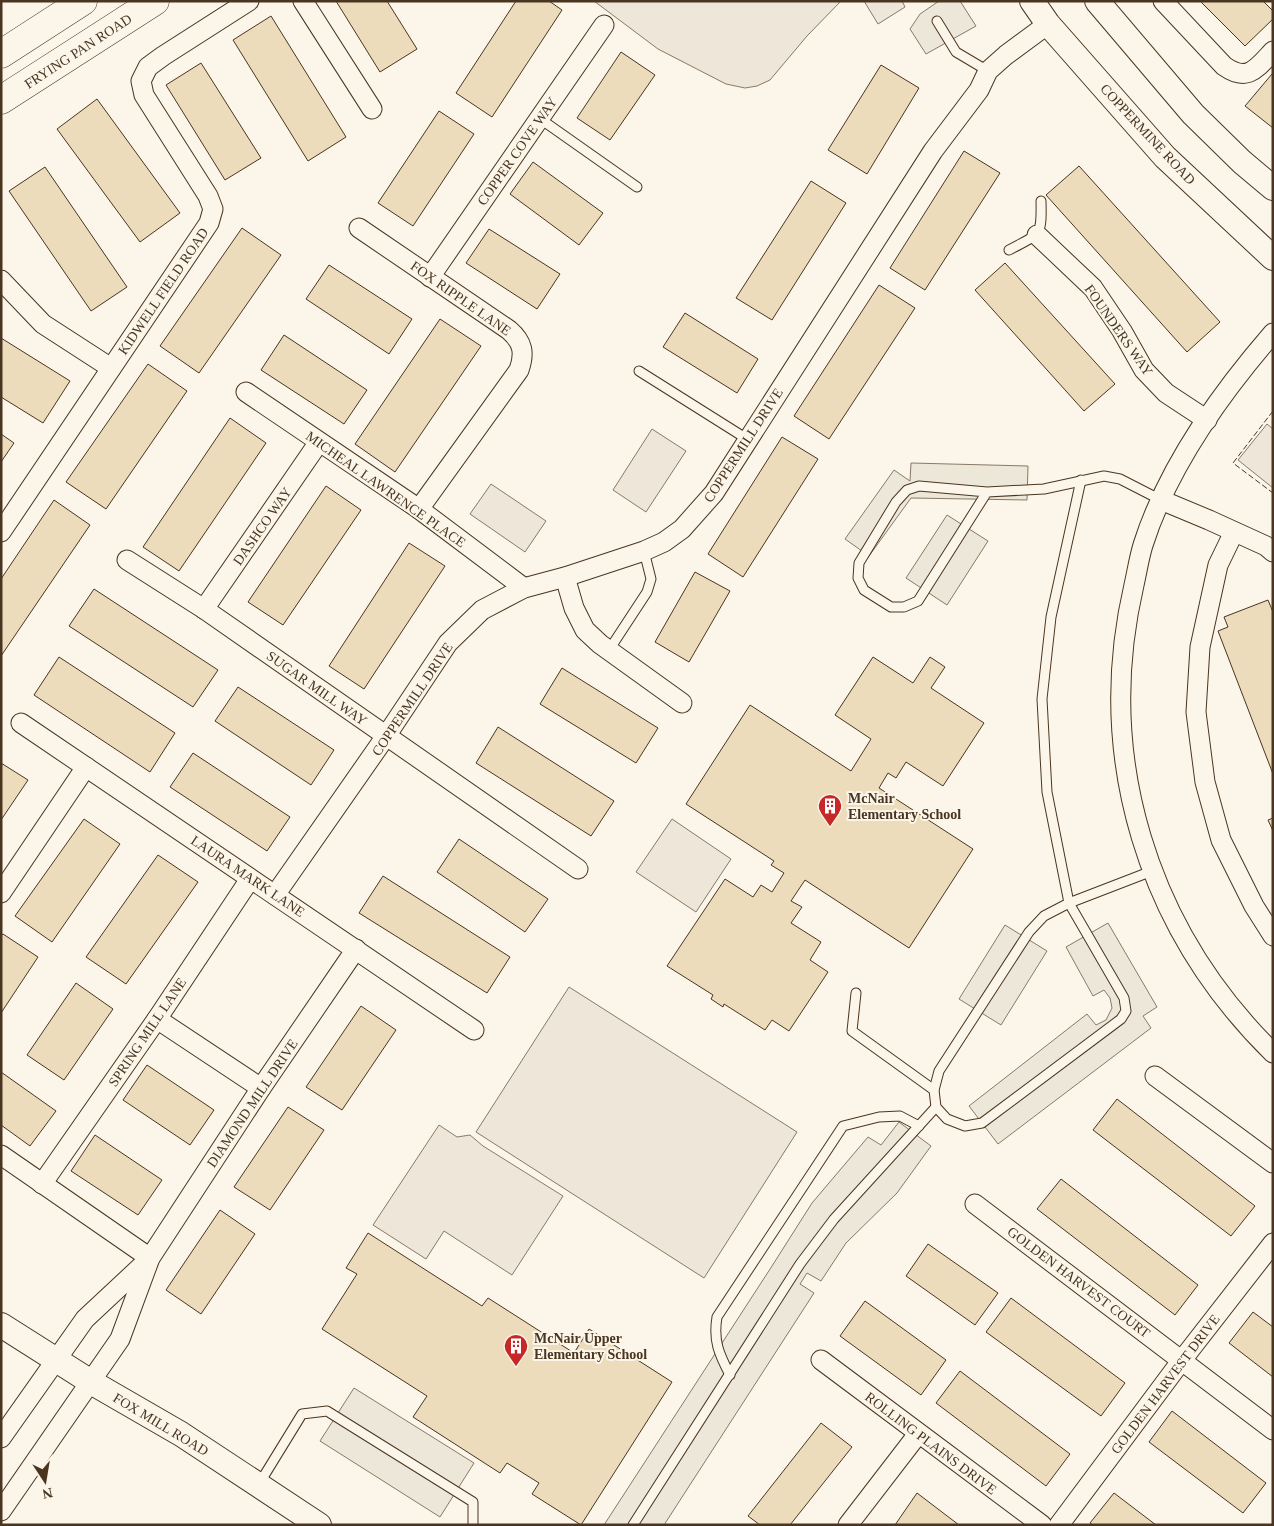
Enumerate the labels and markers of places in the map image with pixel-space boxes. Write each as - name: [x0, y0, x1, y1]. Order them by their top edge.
- place label: McNair Elementary School: [848, 791, 961, 822]
- building icon: McNair Elementary School: [817, 793, 843, 827]
- place label: McNair Upper Elementary School: [534, 1331, 647, 1362]
- building icon: McNair Upper Elementary School: [503, 1333, 529, 1367]

